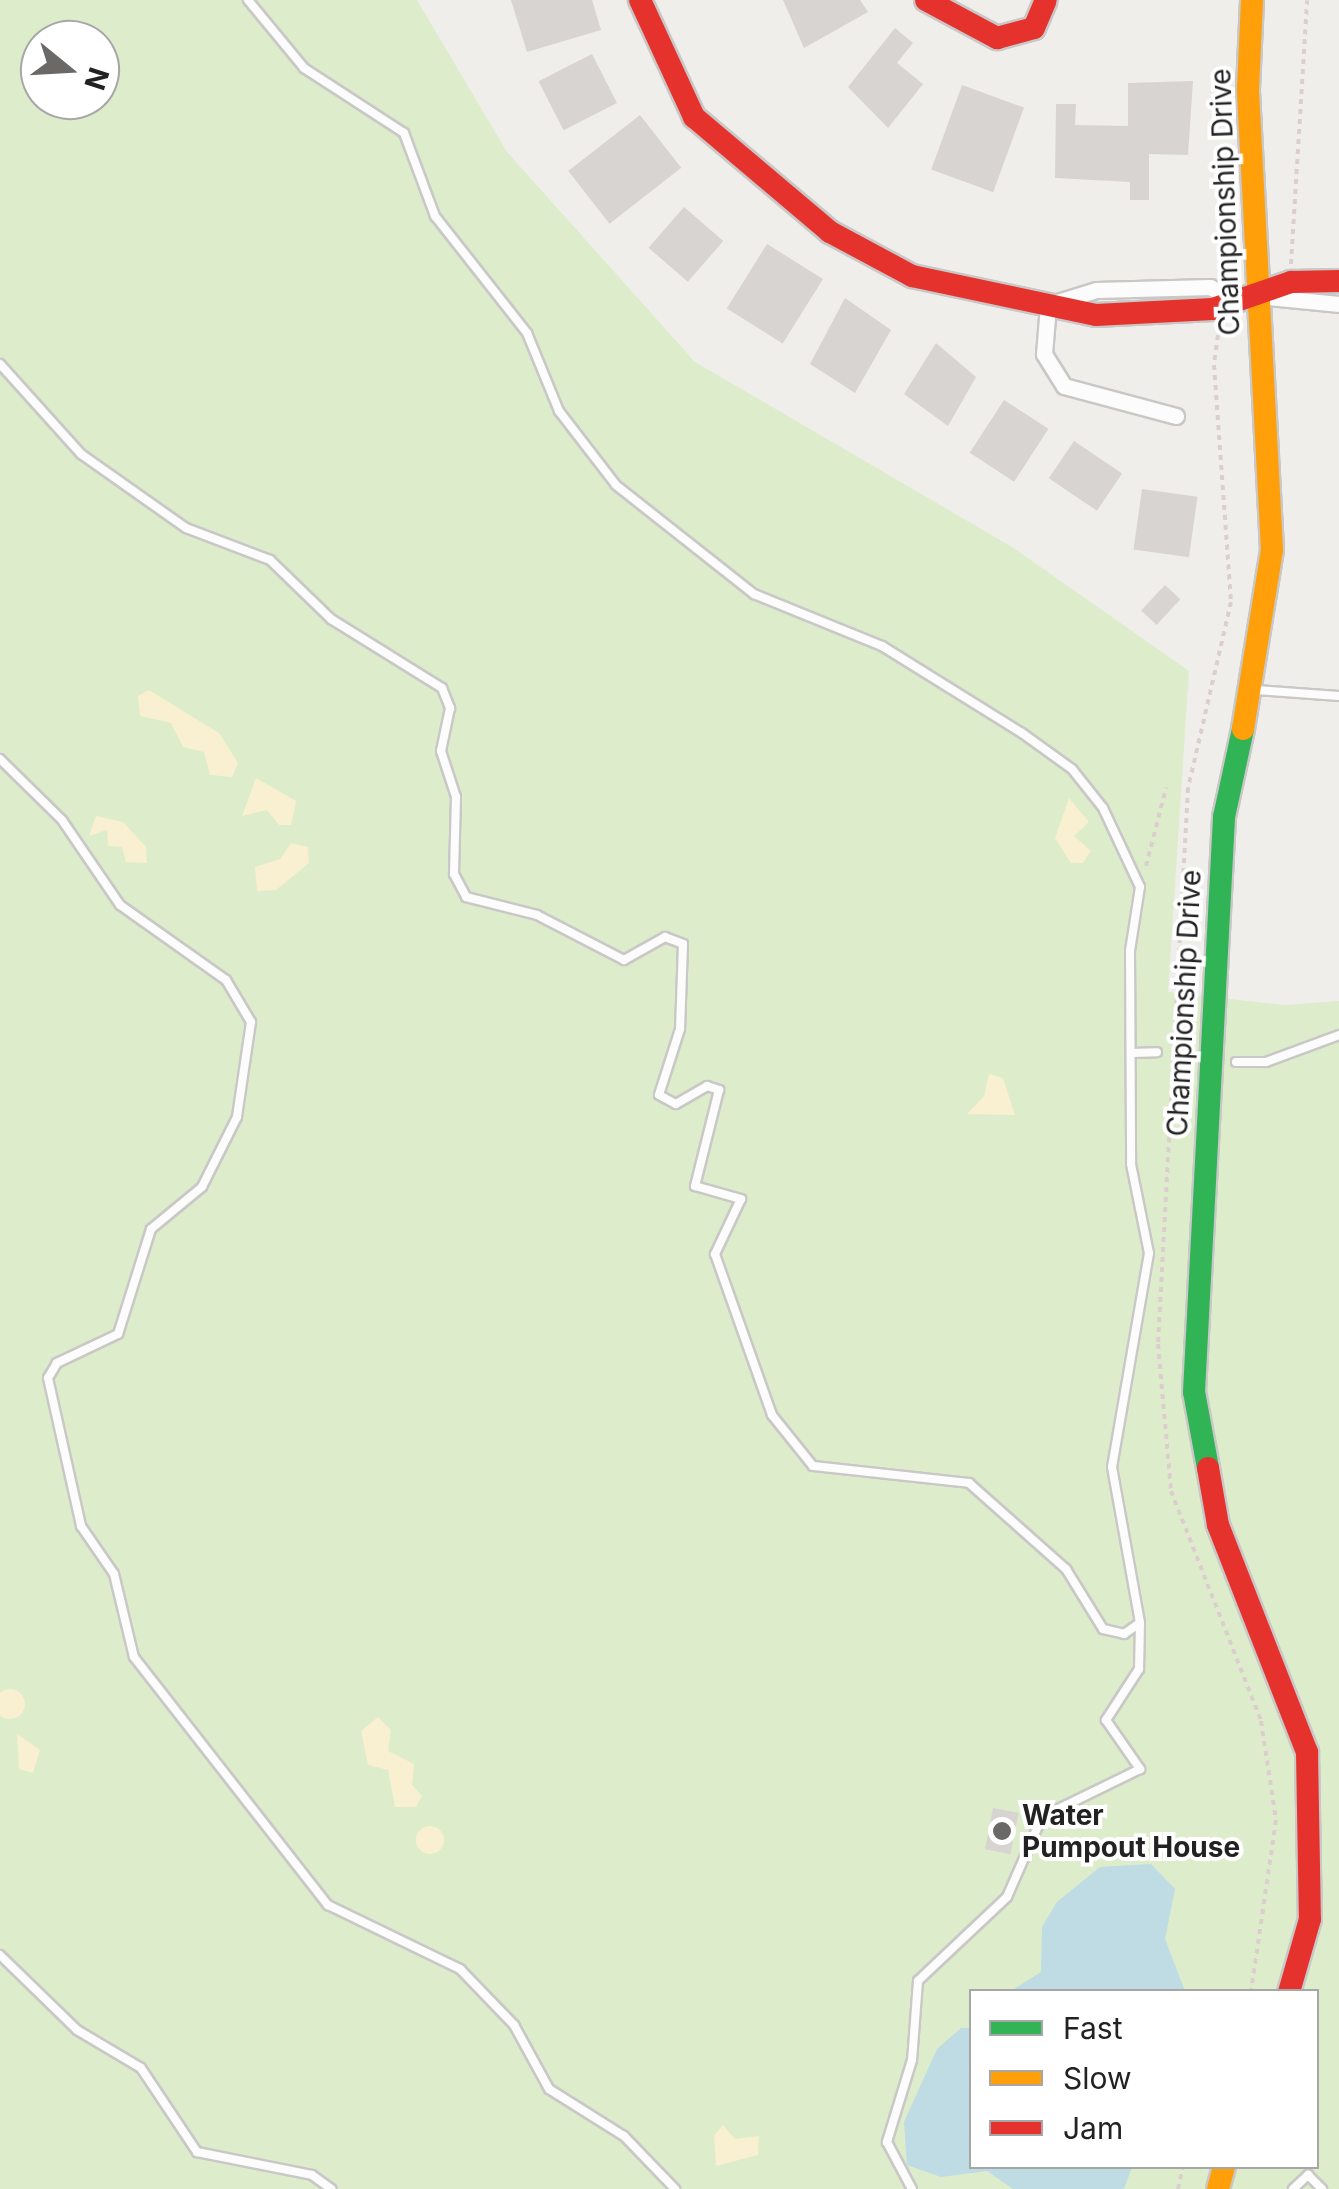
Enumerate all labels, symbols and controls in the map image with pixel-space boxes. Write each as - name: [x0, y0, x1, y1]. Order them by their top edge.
- north arrow: [20, 20, 120, 120]
- text: N: [77, 63, 116, 94]
- street label: Championship Drive: [1204, 68, 1246, 336]
- street label: Championship Drive: [1160, 869, 1208, 1137]
- place label: Water Pumpout House: [1022, 1798, 1240, 1864]
- marker: Water Pumpout House: [991, 1820, 1013, 1842]
- legend: [969, 1989, 1319, 2169]
- text: Fast: [1063, 2010, 1122, 2046]
- text: Slow: [1063, 2060, 1132, 2096]
- text: Jam: [1063, 2110, 1123, 2146]

